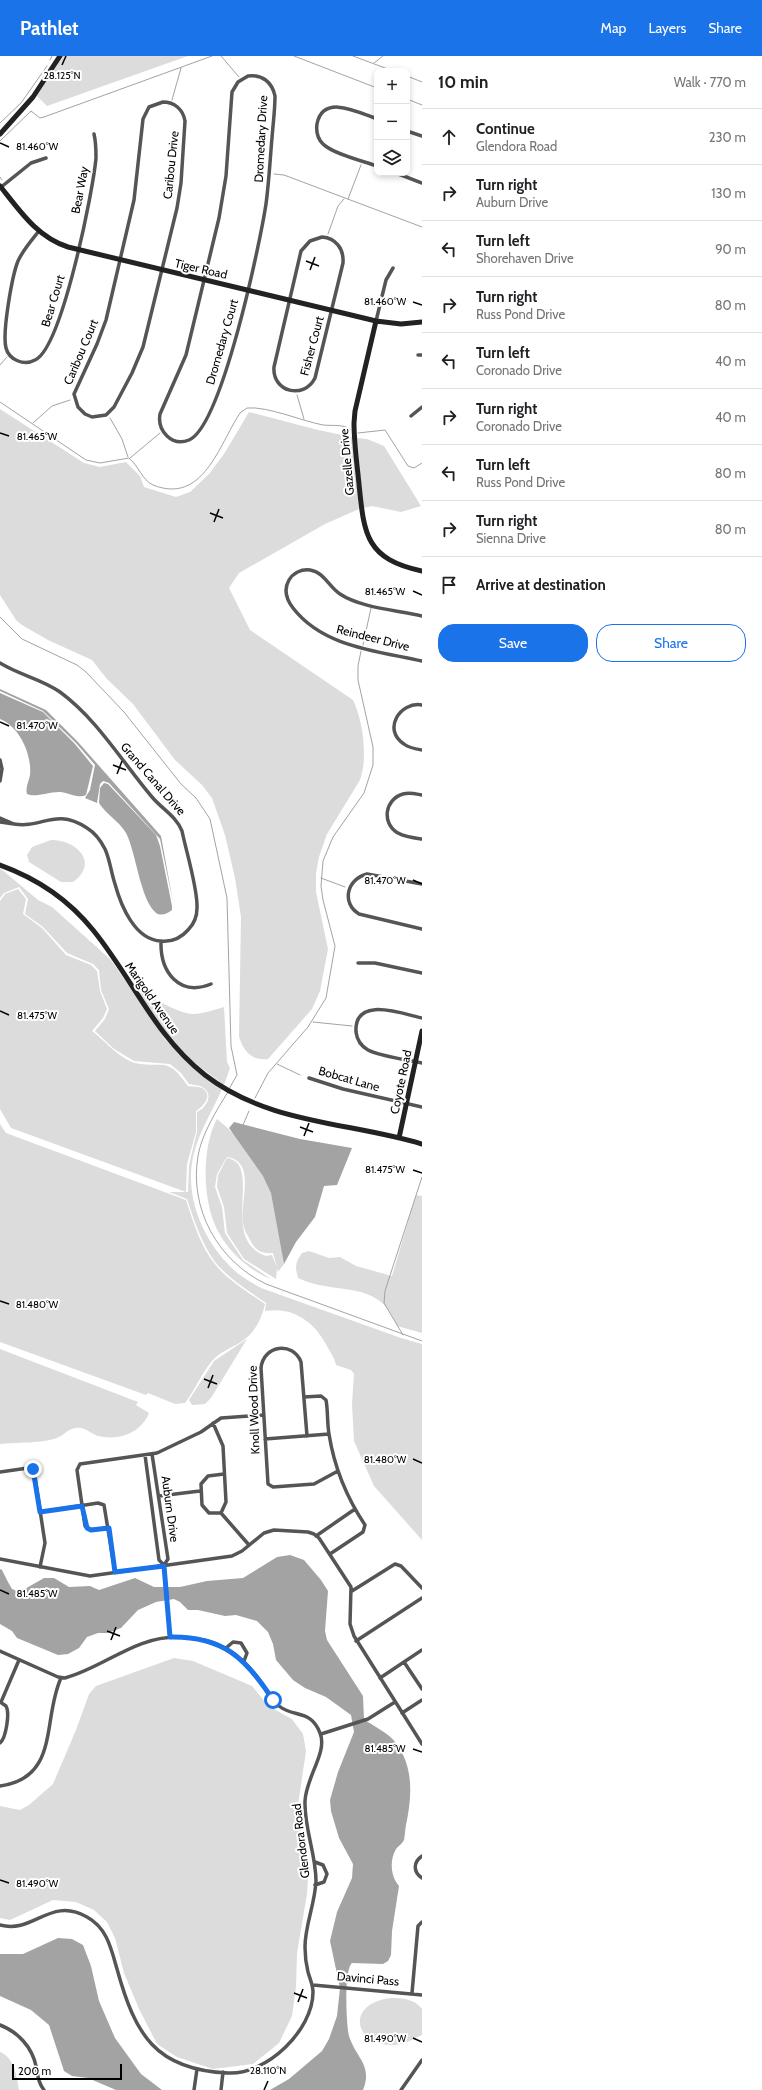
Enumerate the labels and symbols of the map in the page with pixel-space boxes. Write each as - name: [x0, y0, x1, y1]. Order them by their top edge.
- text: 28.125°N: [43, 69, 81, 82]
- street label: Dromedary Drive: [251, 95, 270, 183]
- street label: Caribou Drive: [159, 130, 182, 200]
- text: 81.460°W: [16, 140, 59, 153]
- street label: Bear Way: [68, 165, 91, 215]
- street label: Tiger Road: [173, 255, 229, 282]
- street label: Bear Court: [38, 273, 68, 329]
- text: 81.460°W: [364, 295, 407, 308]
- street label: Dromedary Court: [202, 297, 241, 386]
- street label: Fisher Court: [296, 315, 327, 377]
- street label: Caribou Court: [60, 317, 101, 387]
- street label: Gazelle Drive: [336, 428, 357, 496]
- text: 81.465°W: [17, 430, 58, 443]
- text: 81.465°W: [365, 585, 406, 598]
- street label: Reindeer Drive: [335, 621, 411, 654]
- text: 81.470°W: [16, 719, 58, 732]
- street label: Grand Canal Drive: [118, 739, 189, 818]
- text: 81.470°W: [364, 874, 406, 887]
- street label: Marigold Avenue: [122, 959, 183, 1037]
- text: 81.475°W: [17, 1009, 58, 1022]
- street label: Coyote Road: [386, 1049, 415, 1115]
- street label: Bobcat Lane: [317, 1063, 381, 1094]
- text: 81.475°W: [365, 1163, 406, 1176]
- text: 81.480°W: [16, 1298, 59, 1311]
- street label: Knoll Wood Drive: [244, 1365, 263, 1455]
- text: 81.480°W: [364, 1453, 407, 1466]
- route end: [24, 1460, 42, 1478]
- street label: Auburn Drive: [158, 1475, 183, 1543]
- text: 81.485°W: [16, 1587, 58, 1600]
- route start: [264, 1691, 282, 1709]
- text: 81.485°W: [364, 1742, 406, 1755]
- street label: Glendora Road: [288, 1803, 313, 1879]
- text: 81.490°W: [16, 1877, 59, 1890]
- street label: Davinci Pass: [336, 1968, 400, 1989]
- text: 81.490°W: [364, 2032, 407, 2045]
- scale bar: [12, 2062, 122, 2081]
- text: 28.110°N: [250, 2064, 286, 2077]

